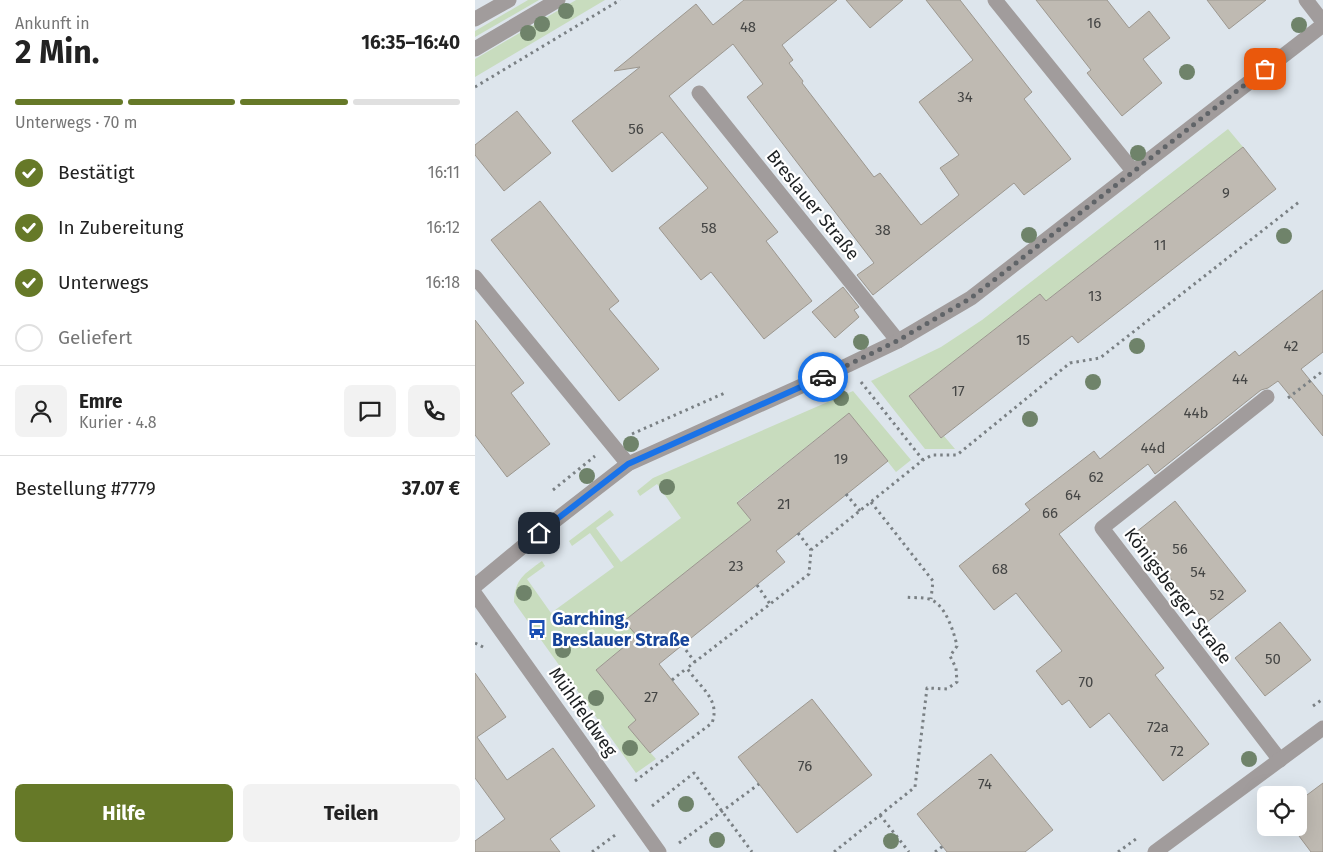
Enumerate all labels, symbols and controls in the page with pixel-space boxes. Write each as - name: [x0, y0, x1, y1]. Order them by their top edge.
- text: Ankunft in: [15, 14, 90, 33]
- house number: 16: [1087, 14, 1101, 32]
- house number: 48: [740, 18, 756, 36]
- text: 16:35–16:40: [361, 31, 460, 54]
- text: 2 Min.: [15, 33, 99, 71]
- pin: [1244, 48, 1286, 90]
- icon: bag: [1251, 55, 1279, 83]
- house number: 34: [957, 88, 973, 106]
- text: Unterwegs · 70 m: [15, 113, 137, 132]
- house number: 56: [628, 120, 644, 138]
- street label: Breslauer Straße: [762, 145, 864, 265]
- icon: check: [15, 159, 43, 187]
- text: Bestätigt: [58, 161, 135, 184]
- text: 16:11: [428, 163, 460, 182]
- house number: 9: [1222, 184, 1230, 202]
- icon: check: [15, 214, 43, 242]
- text: In Zubereitung: [58, 216, 183, 239]
- text: 16:12: [426, 218, 460, 237]
- house number: 58: [701, 219, 717, 237]
- house number: 38: [875, 221, 891, 239]
- house number: 11: [1154, 236, 1166, 254]
- icon: check: [15, 269, 43, 297]
- text: Unterwegs: [58, 271, 149, 294]
- text: 16:18: [426, 273, 460, 292]
- house number: 13: [1088, 287, 1102, 305]
- text: Geliefert: [58, 326, 132, 349]
- house number: 15: [1016, 331, 1030, 349]
- house number: 42: [1283, 337, 1299, 355]
- courier: [798, 352, 848, 402]
- icon: car: [809, 363, 837, 391]
- house number: 44: [1232, 370, 1248, 388]
- house number: 17: [951, 382, 965, 400]
- button: person: [15, 385, 67, 437]
- button: chat: [344, 385, 396, 437]
- button: phone: [408, 385, 460, 437]
- text: Emre: [79, 390, 122, 413]
- house number: 44b: [1184, 404, 1208, 422]
- text: Kurier · 4.8: [79, 413, 157, 432]
- house number: 44d: [1141, 439, 1165, 457]
- house number: 19: [834, 450, 848, 468]
- house number: 62: [1088, 468, 1104, 486]
- text: Bestellung #7779: [15, 477, 156, 500]
- text: 37.07 €: [402, 477, 460, 500]
- house number: 64: [1065, 486, 1081, 504]
- house number: 21: [777, 495, 791, 513]
- house number: 66: [1042, 504, 1058, 522]
- pin: [518, 512, 560, 554]
- icon: home: [525, 519, 553, 547]
- street label: Königsberger Straße: [1120, 524, 1236, 668]
- house number: 56: [1172, 540, 1188, 558]
- house number: 23: [729, 557, 743, 575]
- house number: 68: [992, 560, 1008, 578]
- house number: 54: [1190, 563, 1206, 581]
- house number: 52: [1210, 586, 1224, 604]
- place label: Garching, Breslauer Straße: [552, 608, 690, 651]
- bus stop icon: Garching, Breslauer Straße: [526, 618, 548, 640]
- house number: 50: [1265, 650, 1281, 668]
- street label: Mühlfeldweg: [544, 663, 622, 761]
- house number: 70: [1079, 673, 1093, 691]
- house number: 27: [644, 688, 658, 706]
- house number: 72a: [1147, 718, 1169, 736]
- house number: 72: [1170, 742, 1184, 760]
- house number: 76: [798, 757, 812, 775]
- house number: 74: [978, 775, 992, 793]
- button: Hilfe: [15, 784, 233, 842]
- button: Teilen: [243, 784, 460, 842]
- map controls: [1257, 786, 1307, 836]
- button: locate: [1257, 786, 1307, 836]

